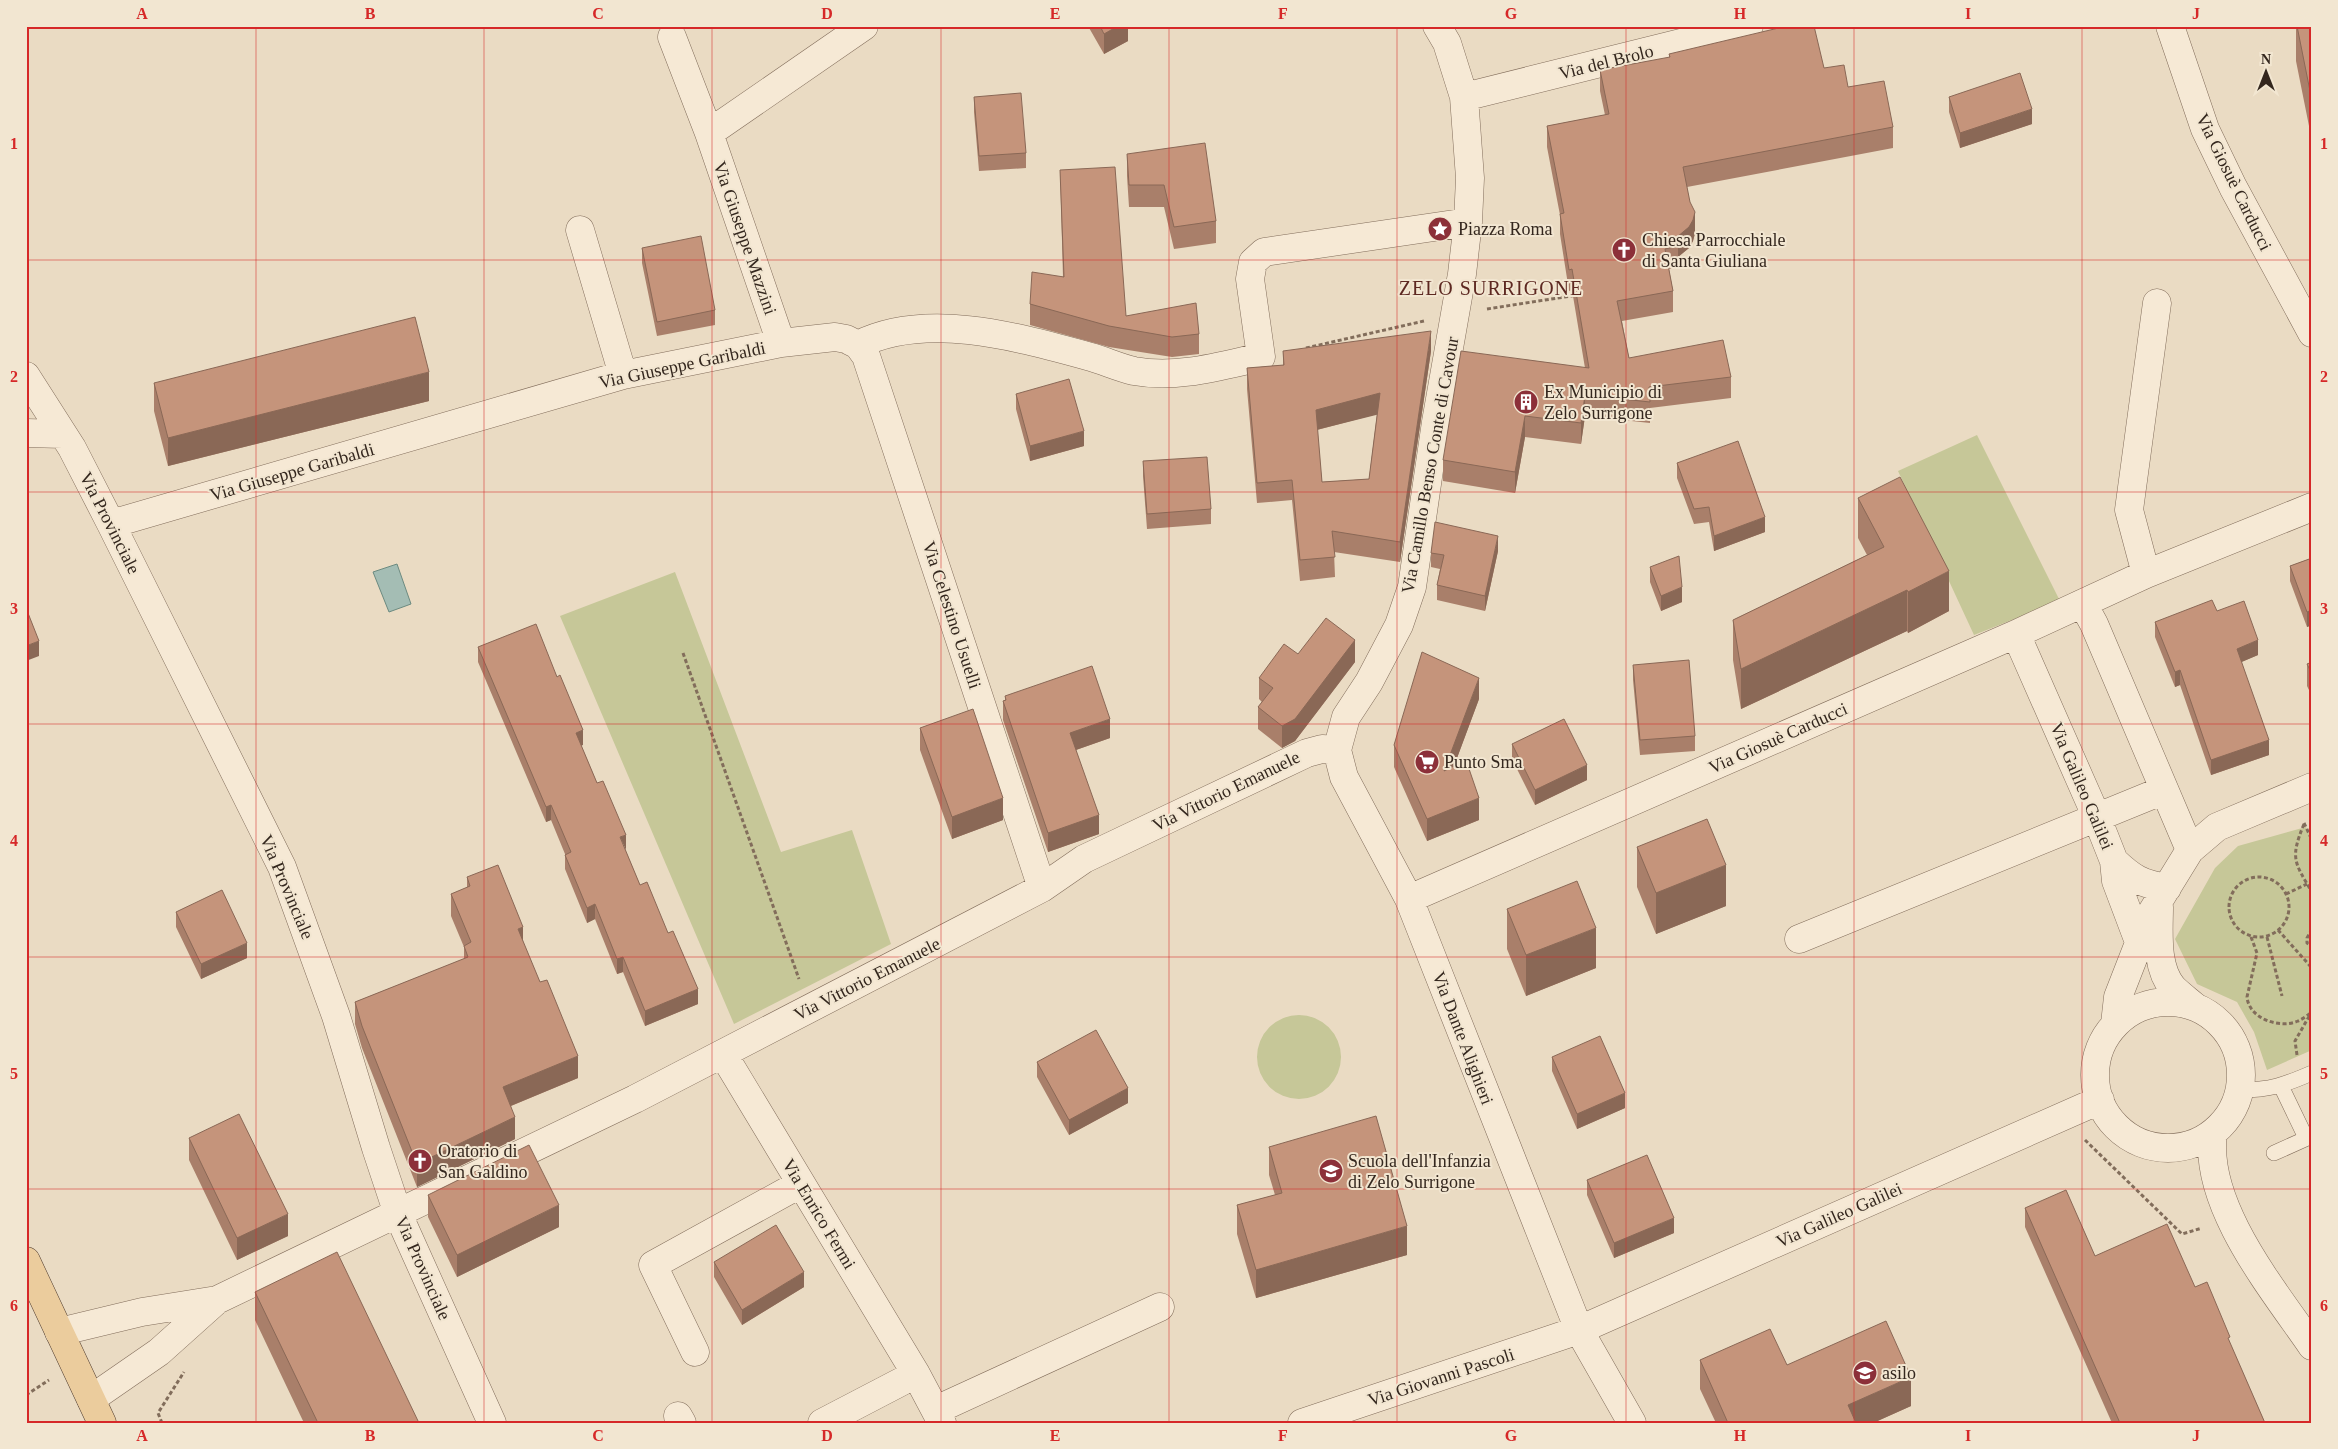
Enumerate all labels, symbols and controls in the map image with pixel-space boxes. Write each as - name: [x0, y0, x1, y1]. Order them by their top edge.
- text: A: [136, 5, 148, 22]
- text: B: [365, 5, 376, 22]
- text: C: [592, 5, 604, 22]
- text: D: [821, 5, 833, 22]
- text: E: [1050, 5, 1060, 22]
- text: F: [1278, 5, 1288, 22]
- text: G: [1505, 5, 1518, 22]
- text: H: [1734, 5, 1747, 22]
- text: I: [1965, 5, 1971, 22]
- text: J: [2192, 5, 2200, 22]
- street label: Via del Brolo: [1557, 41, 1655, 83]
- north arrow: [2240, 48, 2290, 98]
- text: N: [2261, 52, 2271, 67]
- street label: Via Giosuè Carducci: [2192, 110, 2276, 254]
- text: 1: [10, 135, 18, 152]
- text: 1: [2320, 135, 2328, 152]
- street label: Via Giuseppe Mazzini: [709, 159, 781, 317]
- place icon: Piazza Roma: [1427, 216, 1453, 242]
- place label: Piazza Roma: [1458, 219, 1552, 239]
- place label: Chiesa Parrocchiale di Santa Giuliana: [1642, 230, 1785, 271]
- church icon: Chiesa Parrocchiale di Santa Giuliana: [1611, 237, 1637, 263]
- district label: ZELO SURRIGONE: [1399, 277, 1583, 299]
- street label: Via Camillo Benso Conte di Cavour: [1398, 335, 1462, 595]
- street label: Via Giuseppe Garibaldi: [597, 338, 767, 392]
- text: 2: [10, 368, 18, 385]
- text: 2: [2320, 368, 2328, 385]
- place label: Ex Municipio di Zelo Surrigone: [1544, 382, 1662, 423]
- building icon: Ex Municipio di Zelo Surrigone: [1513, 389, 1539, 415]
- street label: Via Giuseppe Garibaldi: [208, 439, 376, 505]
- street label: Via Provinciale: [76, 469, 144, 577]
- street label: Via Celestino Usuelli: [919, 539, 985, 691]
- text: 3: [10, 600, 18, 617]
- text: 3: [2320, 600, 2328, 617]
- street label: Via Giosuè Carducci: [1705, 698, 1851, 778]
- street label: Via Galileo Galilei: [2046, 720, 2118, 852]
- street label: Via Vittorio Emanuele: [1149, 747, 1303, 835]
- supermarket icon: Punto Sma: [1414, 749, 1440, 775]
- place label: Punto Sma: [1444, 752, 1523, 772]
- text: 4: [10, 832, 18, 849]
- street label: Via Provinciale: [256, 832, 318, 942]
- text: 4: [2320, 832, 2328, 849]
- street label: Via Vittorio Emanuele: [791, 933, 943, 1025]
- street label: Via Dante Alighieri: [1428, 969, 1498, 1107]
- text: 5: [10, 1065, 18, 1082]
- text: 5: [2320, 1065, 2328, 1082]
- place label: Oratorio di San Galdino: [438, 1141, 528, 1182]
- church icon: Oratorio di San Galdino: [407, 1148, 433, 1174]
- place label: Scuola dell'Infanzia di Zelo Surrigone: [1348, 1151, 1491, 1192]
- street label: Via Enrico Fermi: [778, 1155, 860, 1273]
- school or university icon: Scuola dell'Infanzia di Zelo Surrigone: [1318, 1158, 1344, 1184]
- street label: Via Galileo Galilei: [1773, 1178, 1905, 1252]
- street label: Via Provinciale: [391, 1213, 455, 1323]
- text: 6: [10, 1297, 18, 1314]
- text: 6: [2320, 1297, 2328, 1314]
- street label: Via Giovanni Pascoli: [1365, 1344, 1517, 1410]
- school or university icon: asilo: [1852, 1360, 1878, 1386]
- place label: asilo: [1882, 1363, 1916, 1383]
- text: A: [136, 1427, 148, 1444]
- text: B: [365, 1427, 376, 1444]
- text: C: [592, 1427, 604, 1444]
- text: D: [821, 1427, 833, 1444]
- text: E: [1050, 1427, 1060, 1444]
- text: F: [1278, 1427, 1288, 1444]
- text: G: [1505, 1427, 1518, 1444]
- text: H: [1734, 1427, 1747, 1444]
- text: I: [1965, 1427, 1971, 1444]
- text: J: [2192, 1427, 2200, 1444]

